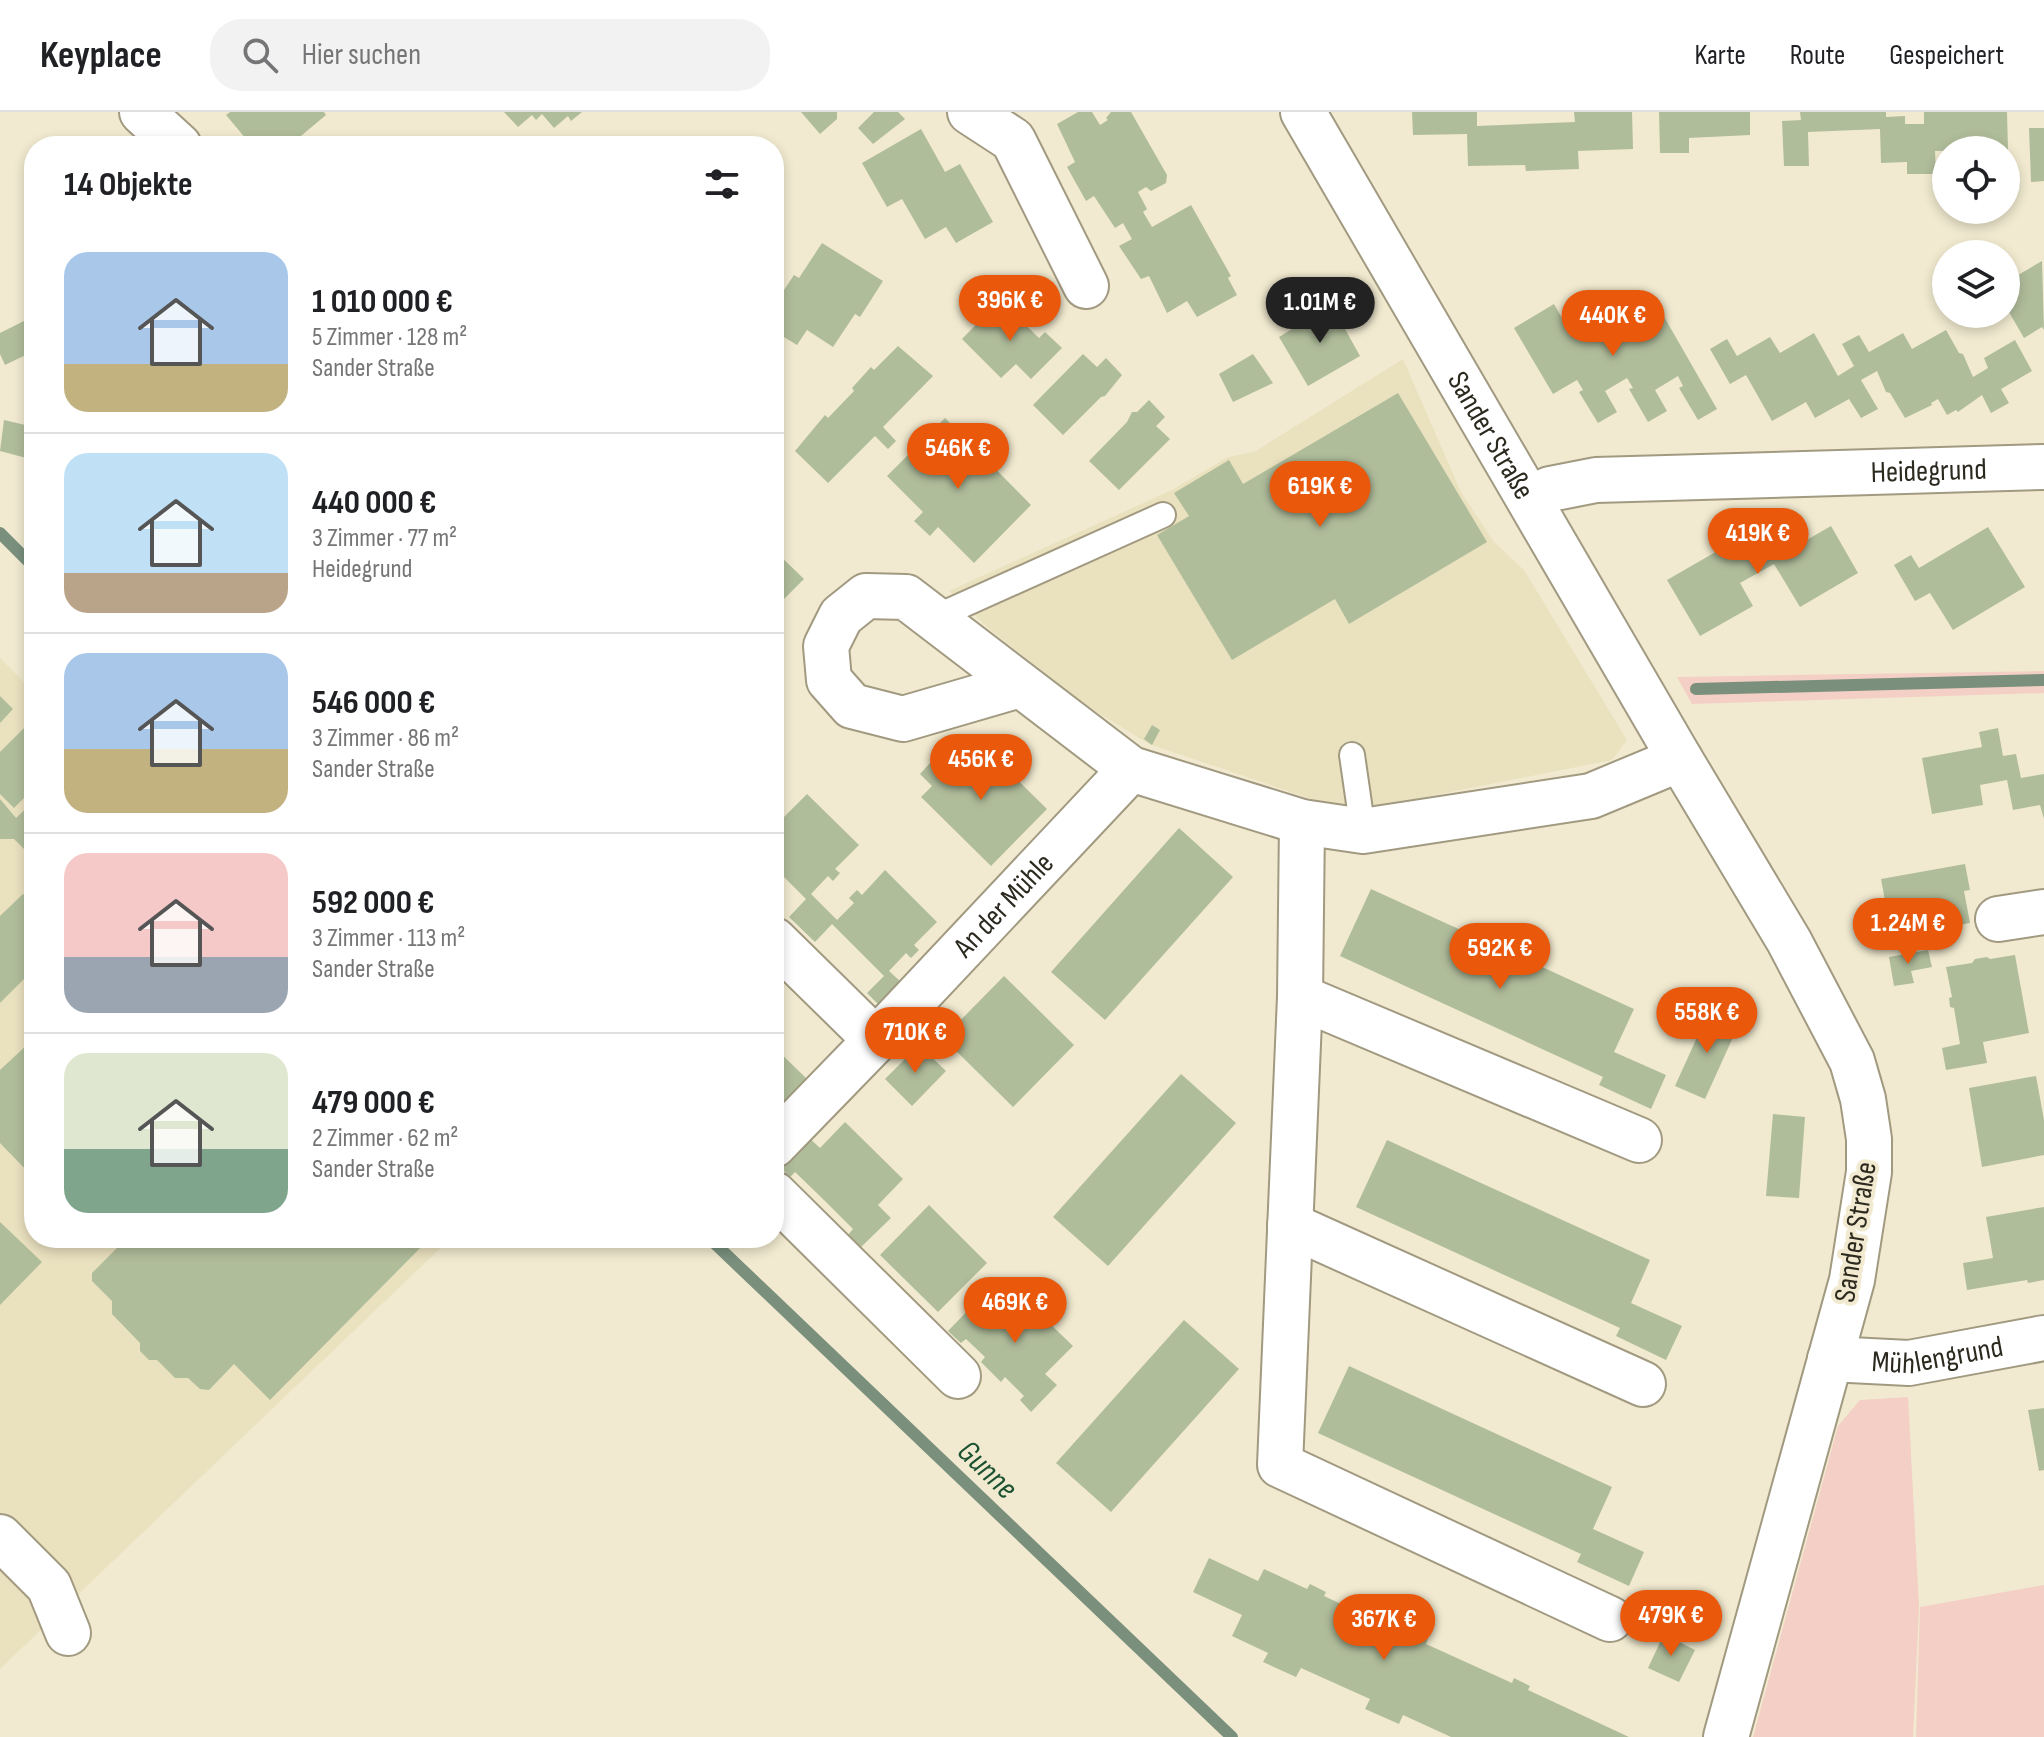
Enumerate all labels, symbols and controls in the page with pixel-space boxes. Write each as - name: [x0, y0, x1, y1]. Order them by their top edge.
- search box: [210, 19, 770, 91]
- text: Keyplace: [40, 33, 162, 78]
- icon: search: [238, 33, 282, 77]
- text: Hier suchen: [302, 37, 421, 73]
- text: Karte: [1695, 39, 1746, 72]
- text: Route: [1790, 39, 1845, 72]
- text: Gespeichert: [1889, 39, 2004, 72]
- map controls: [1932, 136, 2020, 328]
- button: locate: [1932, 136, 2020, 224]
- icon: filters: [700, 162, 744, 206]
- text: 14 Objekte: [64, 164, 192, 205]
- button: layers: [1932, 240, 2020, 328]
- pin: 396K €: [945, 275, 1075, 343]
- pin: 1.01M €: [1246, 277, 1394, 345]
- text: 1 010 000 €: [312, 281, 453, 322]
- icon: home: [128, 284, 224, 380]
- text: 396K €: [977, 285, 1043, 316]
- text: 1.01M €: [1284, 287, 1356, 318]
- pin: 440K €: [1548, 290, 1678, 358]
- text: 440K €: [1580, 300, 1646, 331]
- text: 5 Zimmer · 128 m²: [312, 322, 467, 353]
- text: Sander Straße: [312, 353, 435, 384]
- street label: Sander Straße: [1439, 365, 1542, 506]
- pin: 546K €: [893, 423, 1023, 491]
- text: 546K €: [925, 433, 991, 464]
- street label: Heidegrund: [1870, 452, 1987, 491]
- pin: 619K €: [1255, 461, 1385, 529]
- text: 619K €: [1288, 471, 1352, 502]
- text: 440 000 €: [312, 482, 436, 523]
- icon: home: [128, 485, 224, 581]
- pin: 419K €: [1693, 508, 1823, 576]
- text: 419K €: [1726, 518, 1790, 549]
- text: 3 Zimmer · 77 m²: [312, 523, 457, 554]
- text: Heidegrund: [312, 554, 412, 585]
- text: 546 000 €: [312, 682, 435, 723]
- icon: home: [128, 685, 224, 781]
- text: 3 Zimmer · 86 m²: [312, 723, 459, 754]
- pin: 456K €: [916, 734, 1046, 802]
- text: 456K €: [948, 744, 1014, 775]
- text: Sander Straße: [312, 754, 435, 785]
- street label: An der Mühle: [946, 846, 1062, 966]
- text: 592 000 €: [312, 882, 435, 923]
- icon: home: [128, 885, 224, 981]
- pin: 1.24M €: [1834, 898, 1982, 966]
- text: 1.24M €: [1871, 908, 1945, 939]
- text: 3 Zimmer · 113 m²: [312, 923, 465, 954]
- pin: 592K €: [1435, 923, 1565, 991]
- text: 592K €: [1467, 933, 1533, 964]
- text: Sander Straße: [312, 954, 435, 985]
- pin: 558K €: [1642, 987, 1772, 1055]
- text: 558K €: [1674, 997, 1740, 1028]
- pin: 710K €: [850, 1007, 980, 1075]
- text: 710K €: [883, 1017, 947, 1048]
- text: 479 000 €: [312, 1082, 435, 1123]
- icon: home: [128, 1085, 224, 1181]
- text: 2 Zimmer · 62 m²: [312, 1123, 458, 1154]
- text: Sander Straße: [312, 1154, 435, 1185]
- street label: Sander Straße: [1827, 1159, 1885, 1305]
- pin: 469K €: [950, 1277, 1080, 1345]
- text: 469K €: [982, 1287, 1048, 1318]
- street label: Mühlengrund: [1871, 1329, 2006, 1382]
- water label: Gunne: [949, 1432, 1025, 1508]
- pin: 479K €: [1606, 1590, 1736, 1658]
- pin: 367K €: [1319, 1594, 1449, 1662]
- text: 479K €: [1638, 1600, 1704, 1631]
- text: 367K €: [1351, 1604, 1417, 1635]

